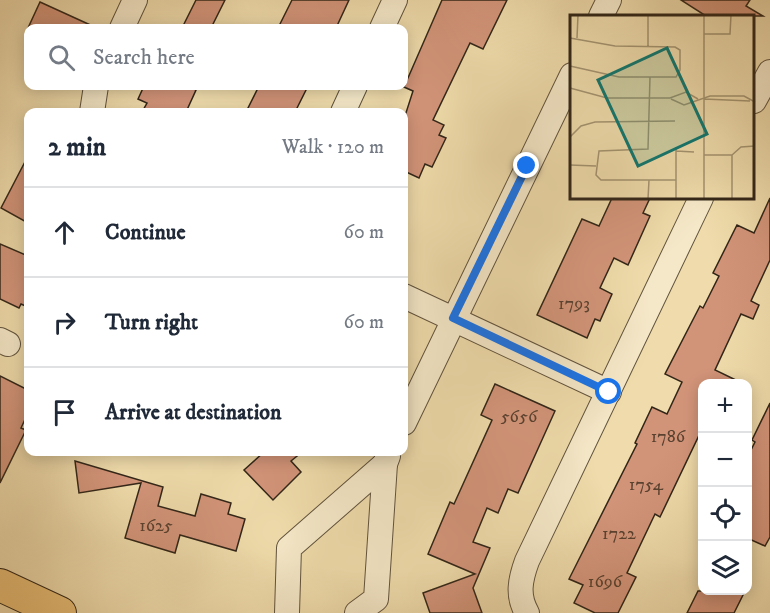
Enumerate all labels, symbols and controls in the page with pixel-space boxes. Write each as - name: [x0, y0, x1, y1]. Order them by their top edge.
- inset map: [570, 15, 755, 200]
- search box: [24, 24, 408, 90]
- icon: search: [45, 41, 78, 74]
- text: Search here: [93, 44, 195, 71]
- text: 2 min: [48, 131, 106, 164]
- text: Walk · 120 m: [282, 135, 384, 160]
- route end: [513, 152, 539, 178]
- icon: ahead: [48, 216, 81, 249]
- text: Continue: [105, 219, 186, 246]
- text: 60 m: [344, 220, 384, 245]
- house number: 1793: [558, 293, 590, 315]
- icon: right: [48, 306, 81, 339]
- text: Turn right: [105, 309, 198, 336]
- text: 60 m: [344, 310, 384, 335]
- route start: [595, 378, 621, 404]
- map controls: [698, 379, 752, 595]
- button: +: [698, 379, 752, 433]
- icon: arrive: [48, 396, 81, 429]
- text: Arrive at destination: [105, 399, 282, 426]
- house number: 5656: [501, 406, 538, 428]
- house number: 1786: [651, 426, 686, 448]
- button: −: [698, 433, 752, 487]
- house number: 1754: [629, 474, 664, 496]
- button: locate: [698, 487, 752, 541]
- house number: 1625: [139, 515, 173, 537]
- house number: 1722: [602, 523, 636, 545]
- button: layers: [698, 541, 752, 595]
- house number: 1696: [588, 571, 623, 593]

